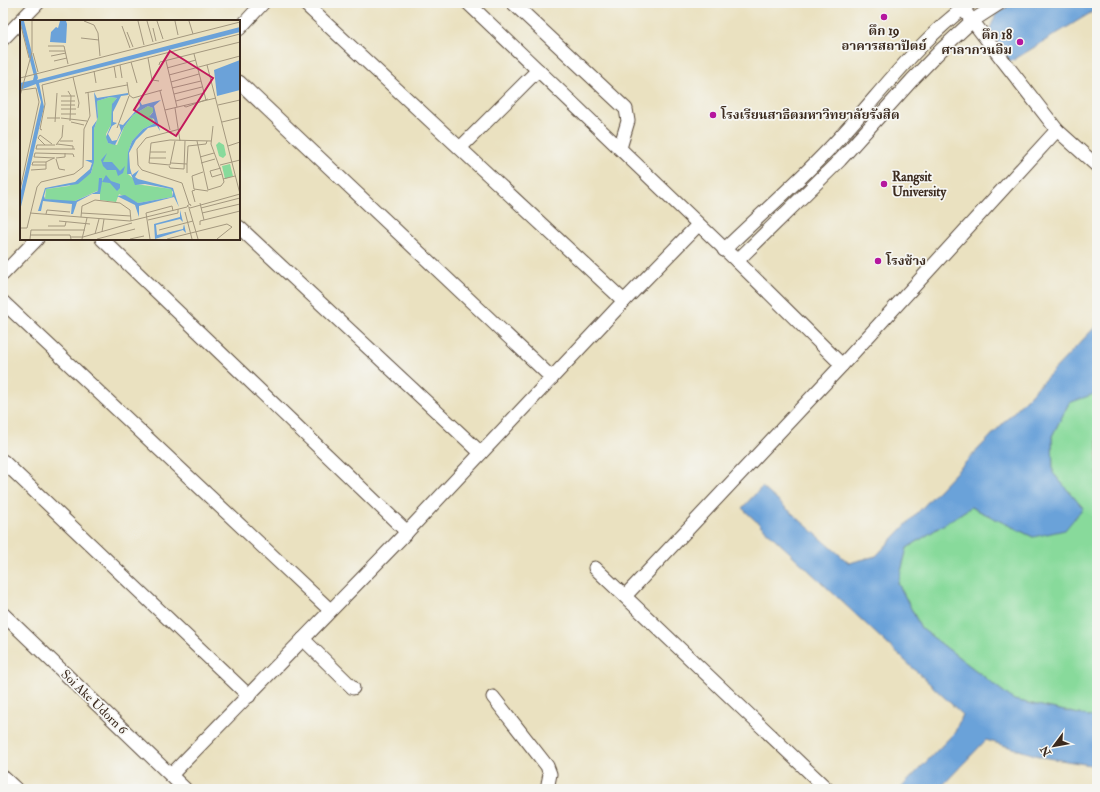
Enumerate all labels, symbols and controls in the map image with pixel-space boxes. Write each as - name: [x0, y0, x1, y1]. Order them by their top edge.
- marker: ตึก 19 อาคารสถาปัตย์: [879, 12, 889, 22]
- inset map: [20, 20, 240, 240]
- place label: ตึก 19 อาคารสถาปัตย์: [842, 23, 928, 54]
- place label: ตึก 18 ศาลากวนอิม: [941, 27, 1012, 58]
- marker: ตึก 18 ศาลากวนอิม: [1015, 37, 1025, 47]
- place label: โรงเรียนสาธิตมหาวิทยาลัยรังสิต: [720, 106, 900, 123]
- marker: โรงเรียนสาธิตมหาวิทยาลัยรังสิต: [708, 110, 718, 120]
- place label: Rangsit University: [892, 169, 948, 201]
- marker: Rangsit University: [879, 179, 889, 189]
- place label: โรงช้าง: [885, 252, 926, 269]
- marker: โรงช้าง: [873, 256, 883, 266]
- street label: Soi Ake Udorn 6: [57, 666, 132, 739]
- north arrow: [1034, 726, 1074, 766]
- text: N: [1037, 742, 1055, 760]

